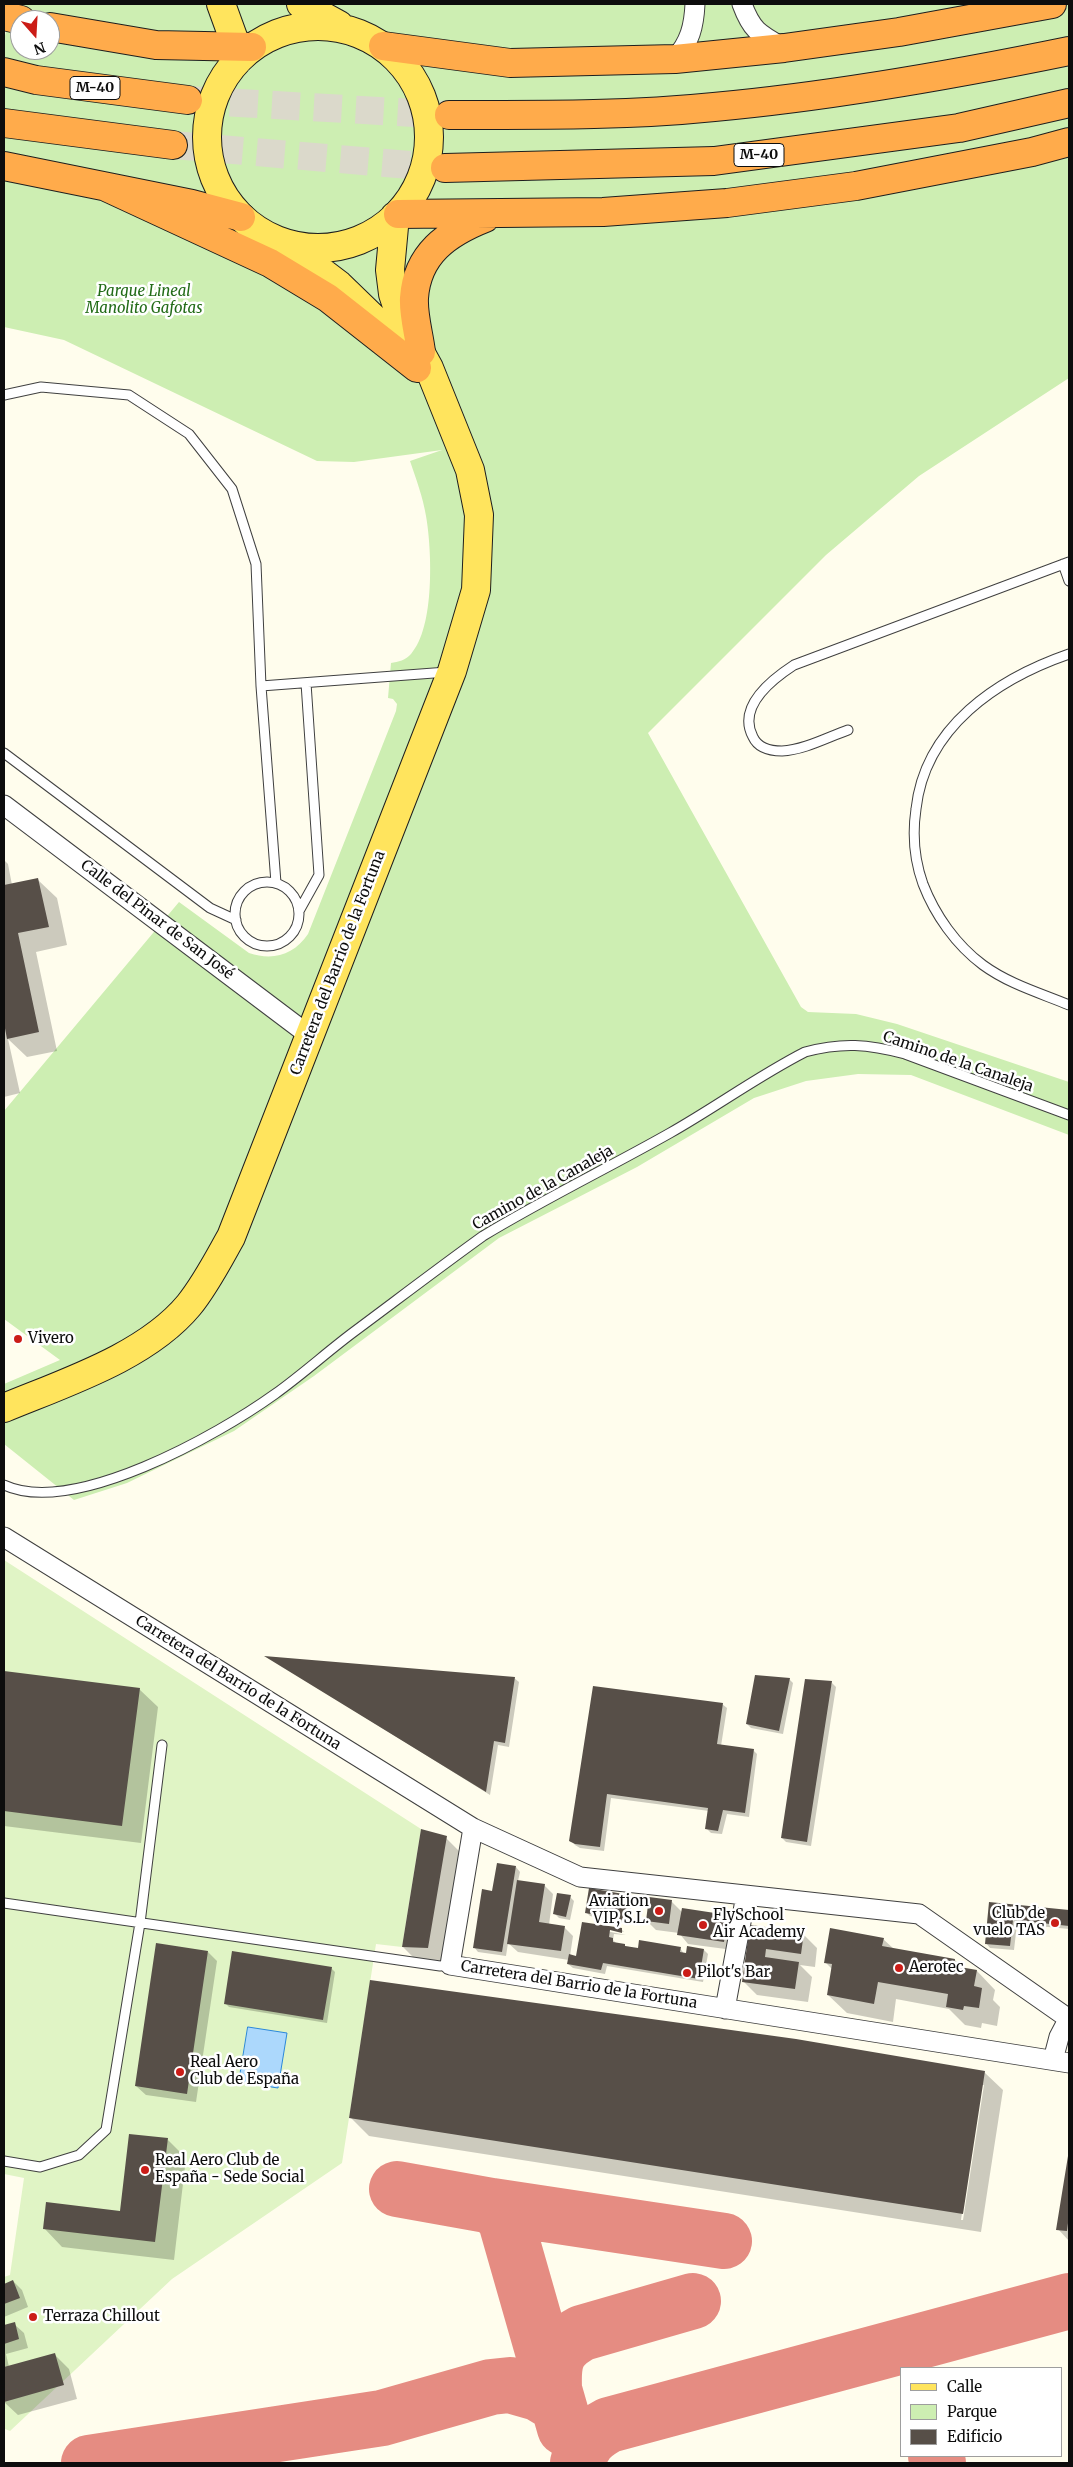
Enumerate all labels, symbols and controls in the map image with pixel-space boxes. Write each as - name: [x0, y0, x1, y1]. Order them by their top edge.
- north arrow: [10, 10, 60, 60]
- text: N: [31, 38, 48, 59]
- road number: M-40: [70, 76, 120, 100]
- road number: M-40: [734, 144, 784, 166]
- park label: Parque Lineal Manolito Gafotas: [85, 283, 203, 318]
- street label: Carretera del Barrio de la Fortuna: [287, 848, 389, 1078]
- street label: Calle del Pinar de San José: [77, 857, 237, 983]
- street label: Camino de la Canaleja: [881, 1028, 1035, 1096]
- street label: Camino de la Canaleja: [470, 1142, 616, 1234]
- place label: Vivero: [28, 1330, 74, 1348]
- marker: Vivero: [12, 1333, 24, 1345]
- street label: Carretera del Barrio de la Fortuna: [132, 1612, 344, 1754]
- place label: Aviation VIP, S.L.: [589, 1893, 649, 1928]
- marker: Aviation VIP, S.L.: [653, 1905, 665, 1917]
- place label: Club de vuelo TAS: [973, 1905, 1045, 1940]
- place label: FlySchool Air Academy: [713, 1907, 805, 1942]
- marker: Club de vuelo TAS: [1049, 1917, 1061, 1929]
- marker: FlySchool Air Academy: [697, 1919, 709, 1931]
- street label: Carretera del Barrio de la Fortuna: [460, 1957, 698, 2013]
- place label: Aerotec: [909, 1959, 964, 1977]
- marker: Aerotec: [893, 1962, 905, 1974]
- place label: Pilot's Bar: [697, 1964, 770, 1982]
- marker: Pilot's Bar: [681, 1967, 693, 1979]
- place label: Real Aero Club de España: [190, 2054, 299, 2089]
- marker: Real Aero Club de España: [174, 2066, 186, 2078]
- place label: Real Aero Club de España - Sede Social: [155, 2152, 304, 2187]
- marker: Real Aero Club de España - Sede Social: [139, 2164, 151, 2176]
- place label: Terraza Chillout: [43, 2308, 160, 2326]
- marker: Terraza Chillout: [27, 2311, 39, 2323]
- legend: [900, 2367, 1063, 2457]
- text: Calle: [947, 2377, 982, 2396]
- text: Parque: [947, 2402, 997, 2421]
- text: Edificio: [947, 2427, 1002, 2446]

